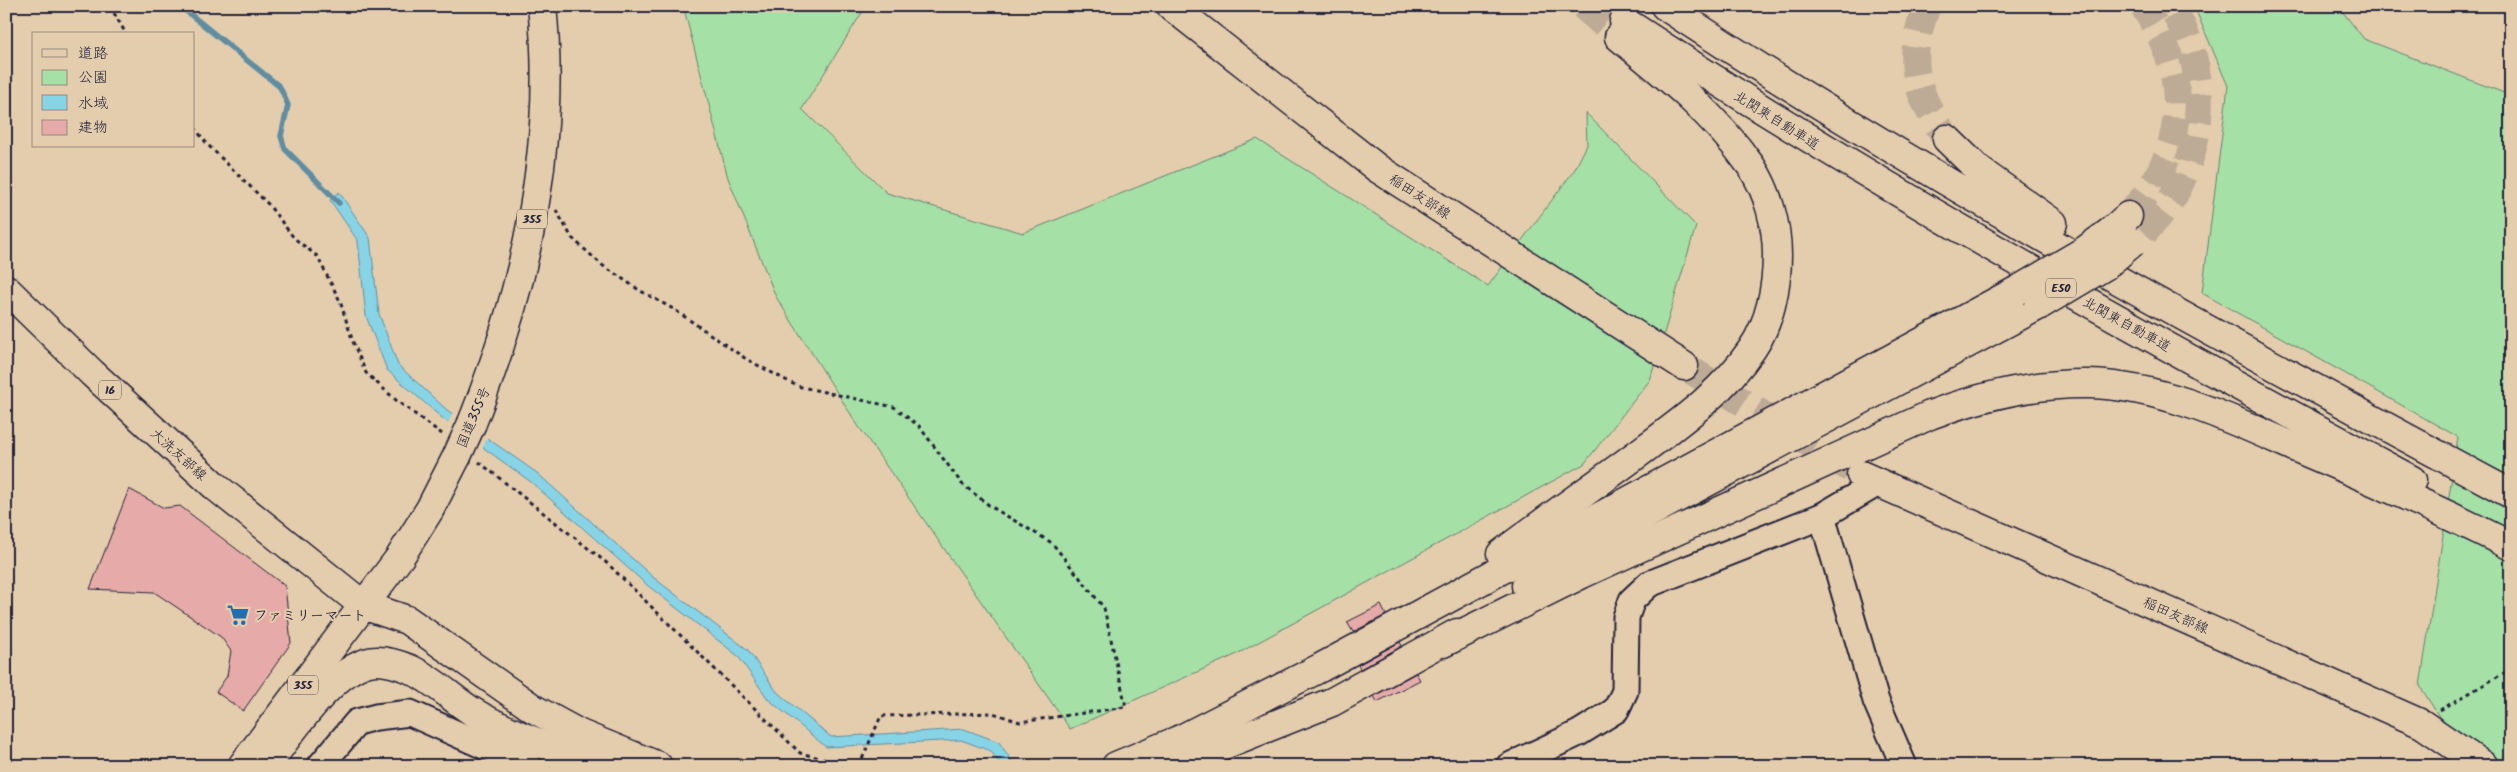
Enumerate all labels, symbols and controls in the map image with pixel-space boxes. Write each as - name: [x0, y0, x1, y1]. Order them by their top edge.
- legend: [32, 32, 195, 148]
- text: 道路: [78, 42, 108, 66]
- text: 公園: [78, 66, 108, 90]
- street label: 北関東自動車道: [1729, 86, 1824, 156]
- text: 水域: [78, 92, 108, 116]
- text: 建物: [78, 116, 108, 140]
- street label: 稲田友部線: [1384, 169, 1455, 225]
- road number: 355: [517, 210, 547, 228]
- road number: E50: [2046, 278, 2076, 298]
- street label: 北関東自動車道: [2078, 291, 2175, 358]
- road number: 16: [99, 380, 121, 400]
- street label: 国道355号: [451, 383, 497, 452]
- street label: 大洗友部線: [145, 423, 212, 486]
- street label: 稲田友部線: [2139, 592, 2212, 640]
- supermarket icon: ファミリーマート: [225, 602, 251, 628]
- place label: ファミリーマート: [254, 605, 367, 627]
- road number: 355: [288, 676, 318, 694]

